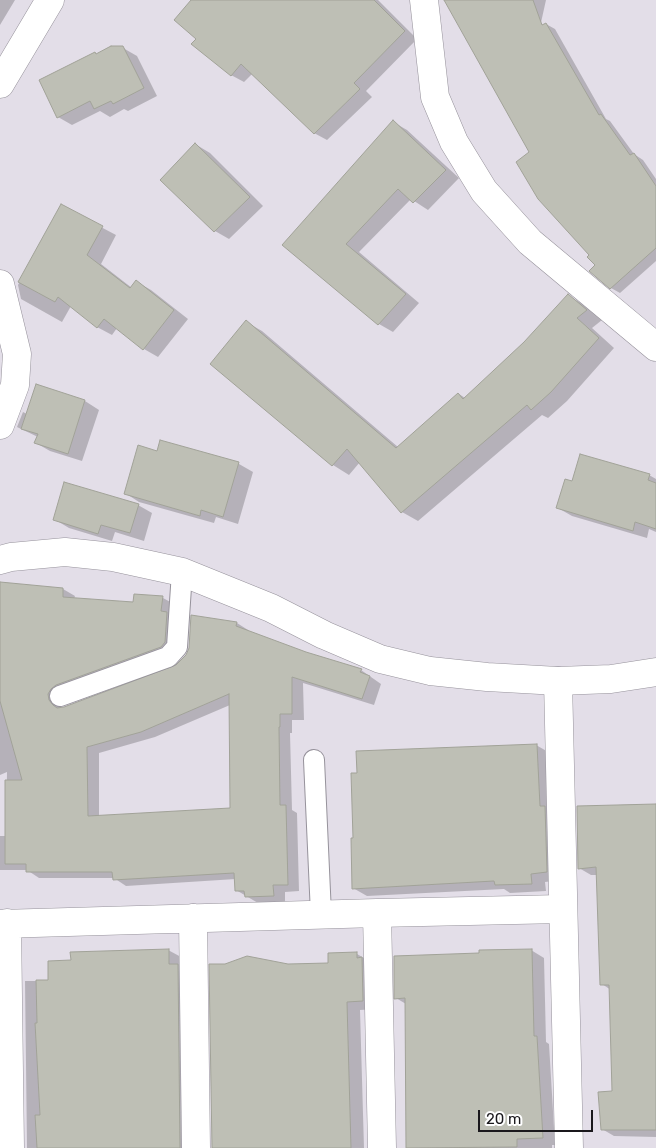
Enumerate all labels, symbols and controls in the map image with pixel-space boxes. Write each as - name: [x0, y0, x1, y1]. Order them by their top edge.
- scale bar: [481, 1100, 596, 1132]
- text: 20 m: [486, 1110, 521, 1128]

